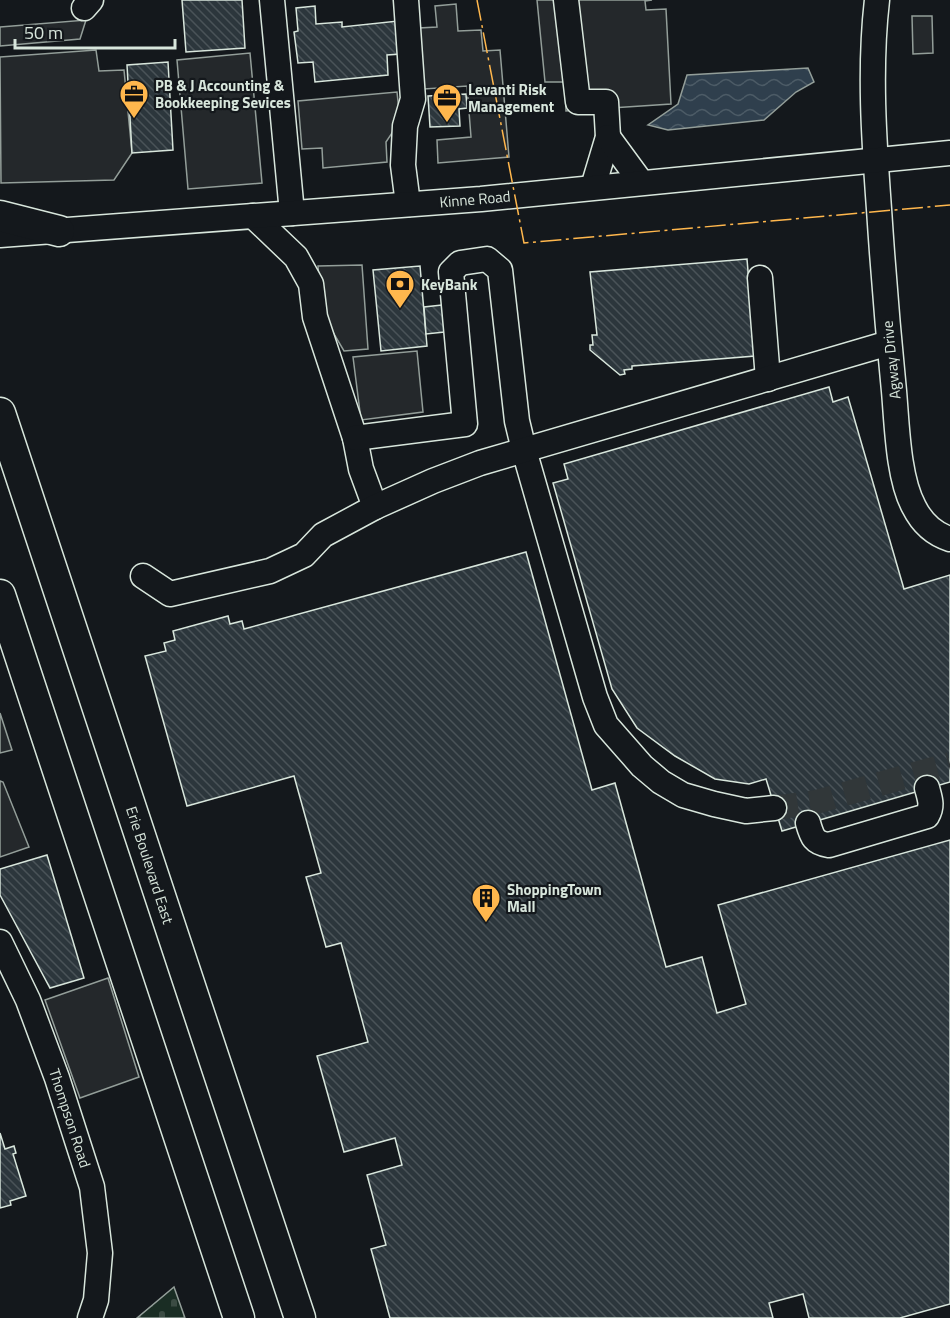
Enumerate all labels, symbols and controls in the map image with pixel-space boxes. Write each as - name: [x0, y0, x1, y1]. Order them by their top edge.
- scale bar: [15, 12, 176, 50]
- text: 50 m: [24, 19, 63, 46]
- place label: PB & J Accounting & Bookkeeping Sevices: [155, 74, 291, 114]
- office icon: PB & J Accounting & Bookkeeping Sevices: [118, 78, 150, 120]
- place label: Levanti Risk Management: [468, 78, 555, 118]
- office icon: Levanti Risk Management: [431, 82, 463, 124]
- street label: Kinne Road: [438, 184, 512, 214]
- bank icon: KeyBank: [384, 268, 416, 310]
- place label: KeyBank: [421, 273, 478, 296]
- street label: Agway Drive: [875, 320, 907, 400]
- street label: Erie Boulevard East: [120, 803, 180, 928]
- place label: ShoppingTown Mall: [507, 878, 602, 918]
- building icon: ShoppingTown Mall: [470, 882, 502, 924]
- street label: Thompson Road: [43, 1065, 97, 1171]

